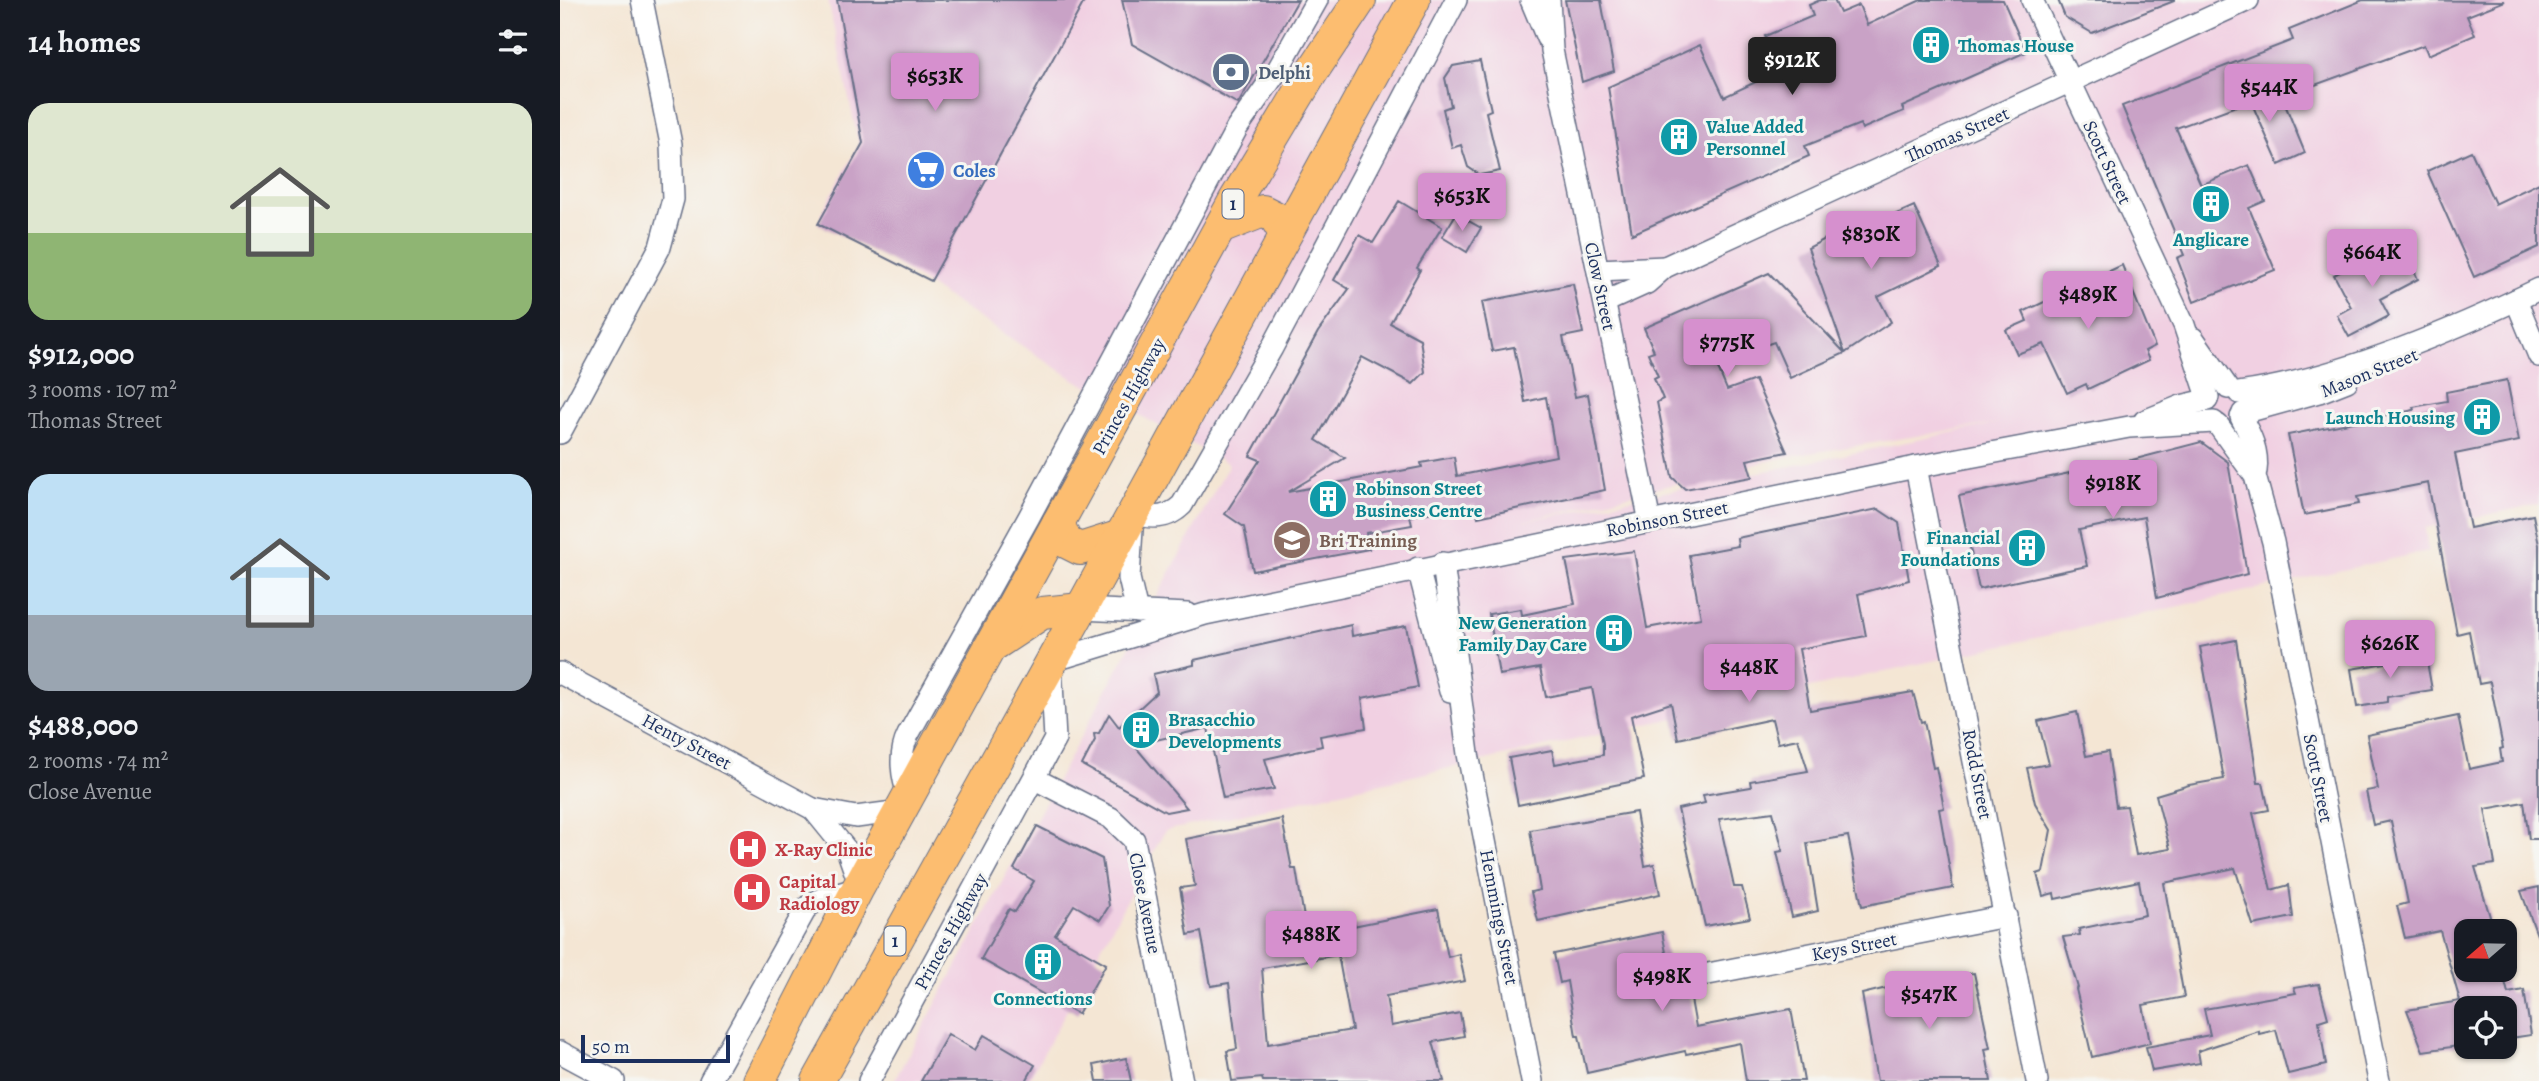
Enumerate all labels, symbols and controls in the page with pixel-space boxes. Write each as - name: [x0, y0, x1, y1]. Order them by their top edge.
- text: 14 homes: [28, 22, 141, 62]
- icon: filters: [494, 23, 532, 61]
- building icon: Thomas House: [1910, 24, 1952, 66]
- place label: Thomas House: [1958, 33, 2074, 59]
- pin: $912K: [1743, 38, 1841, 97]
- text: $912K: [1764, 44, 1820, 75]
- bank icon: Delphi: [1210, 51, 1252, 93]
- pin: $653K: [886, 54, 984, 113]
- text: $653K: [907, 60, 963, 91]
- place label: Delphi: [1258, 60, 1311, 86]
- pin: $544K: [2220, 64, 2318, 124]
- text: $544K: [2240, 71, 2298, 102]
- street label: Thomas Street: [1901, 100, 2013, 169]
- place label: Value Added Personnel: [1705, 114, 1805, 162]
- building icon: Value Added Personnel: [1658, 116, 1700, 158]
- street label: Scott Street: [2076, 116, 2138, 209]
- icon: home: [217, 149, 343, 275]
- supermarket icon: Coles: [905, 149, 947, 191]
- place label: Coles: [953, 158, 996, 184]
- pin: $653K: [1413, 174, 1511, 233]
- text: $653K: [1434, 180, 1490, 211]
- building icon: Anglicare: [2190, 183, 2232, 225]
- road number: 1: [1222, 190, 1244, 218]
- pin: $830K: [1822, 212, 1920, 271]
- text: $830K: [1842, 218, 1900, 249]
- place label: Anglicare: [2172, 227, 2249, 253]
- pin: $664K: [2323, 230, 2421, 289]
- text: $664K: [2343, 236, 2401, 267]
- street label: Clow Street: [1578, 240, 1622, 333]
- pin: $489K: [2039, 272, 2137, 331]
- text: $489K: [2059, 278, 2117, 309]
- pin: $775K: [1678, 320, 1776, 379]
- text: $775K: [1699, 326, 1755, 357]
- street label: Princes Highway: [1086, 333, 1172, 460]
- text: $912,000: [28, 334, 134, 374]
- street label: Mason Street: [2317, 342, 2422, 404]
- text: 3 rooms · 107 m²: [28, 374, 177, 405]
- building icon: Launch Housing: [2461, 396, 2503, 438]
- text: Thomas Street: [28, 405, 162, 436]
- place label: Launch Housing: [2325, 405, 2455, 431]
- pin: $918K: [2064, 461, 2162, 520]
- text: $918K: [2085, 467, 2141, 498]
- place label: Robinson Street Business Centre: [1355, 476, 1483, 524]
- building icon: Robinson Street Business Centre: [1307, 478, 1349, 520]
- street label: Robinson Street: [1604, 494, 1730, 544]
- school or university icon: Bri Training: [1271, 519, 1313, 561]
- icon: home: [217, 520, 343, 646]
- place label: Financial Foundations: [1900, 525, 2000, 573]
- building icon: Financial Foundations: [2006, 527, 2048, 569]
- place label: Bri Training: [1319, 528, 1417, 554]
- place label: New Generation Family Day Care: [1458, 610, 1587, 658]
- building icon: New Generation Family Day Care: [1593, 612, 1635, 654]
- pin: $626K: [2341, 620, 2439, 680]
- text: $626K: [2361, 627, 2419, 658]
- pin: $448K: [1700, 644, 1798, 704]
- text: $448K: [1720, 651, 1778, 682]
- text: $488,000: [28, 705, 138, 745]
- street label: Henty Street: [637, 707, 736, 776]
- place label: Brasacchio Developments: [1168, 707, 1282, 755]
- building icon: Brasacchio Developments: [1120, 709, 1162, 751]
- street label: Rodd Street: [1956, 727, 1998, 822]
- street label: Scott Street: [2297, 732, 2339, 825]
- text: 2 rooms · 74 m²: [28, 745, 168, 776]
- text: Close Avenue: [28, 776, 152, 807]
- hospital icon: X-Ray Clinic: [727, 828, 769, 870]
- place label: X-Ray Clinic: [775, 837, 873, 863]
- street label: Hemmings Street: [1473, 847, 1525, 987]
- street label: Close Avenue: [1122, 850, 1168, 956]
- street label: Princes Highway: [908, 868, 994, 995]
- place label: Capital Radiology: [779, 869, 860, 917]
- hospital icon: Capital Radiology: [731, 871, 773, 913]
- pin: $488K: [1262, 912, 1360, 971]
- text: $488K: [1282, 918, 1340, 949]
- north arrow: [2454, 919, 2516, 982]
- map controls: [2454, 919, 2517, 1059]
- road number: 1: [884, 926, 906, 956]
- street label: Keys Street: [1809, 926, 1899, 968]
- building icon: Connections: [1022, 941, 1064, 983]
- pin: $498K: [1613, 954, 1711, 1013]
- text: $498K: [1633, 960, 1691, 991]
- pin: $547K: [1880, 972, 1978, 1031]
- text: $547K: [1901, 978, 1957, 1009]
- place label: Connections: [993, 986, 1093, 1012]
- button: locate: [2454, 996, 2517, 1059]
- scale bar: [581, 1032, 730, 1064]
- text: 50 m: [592, 1034, 630, 1060]

